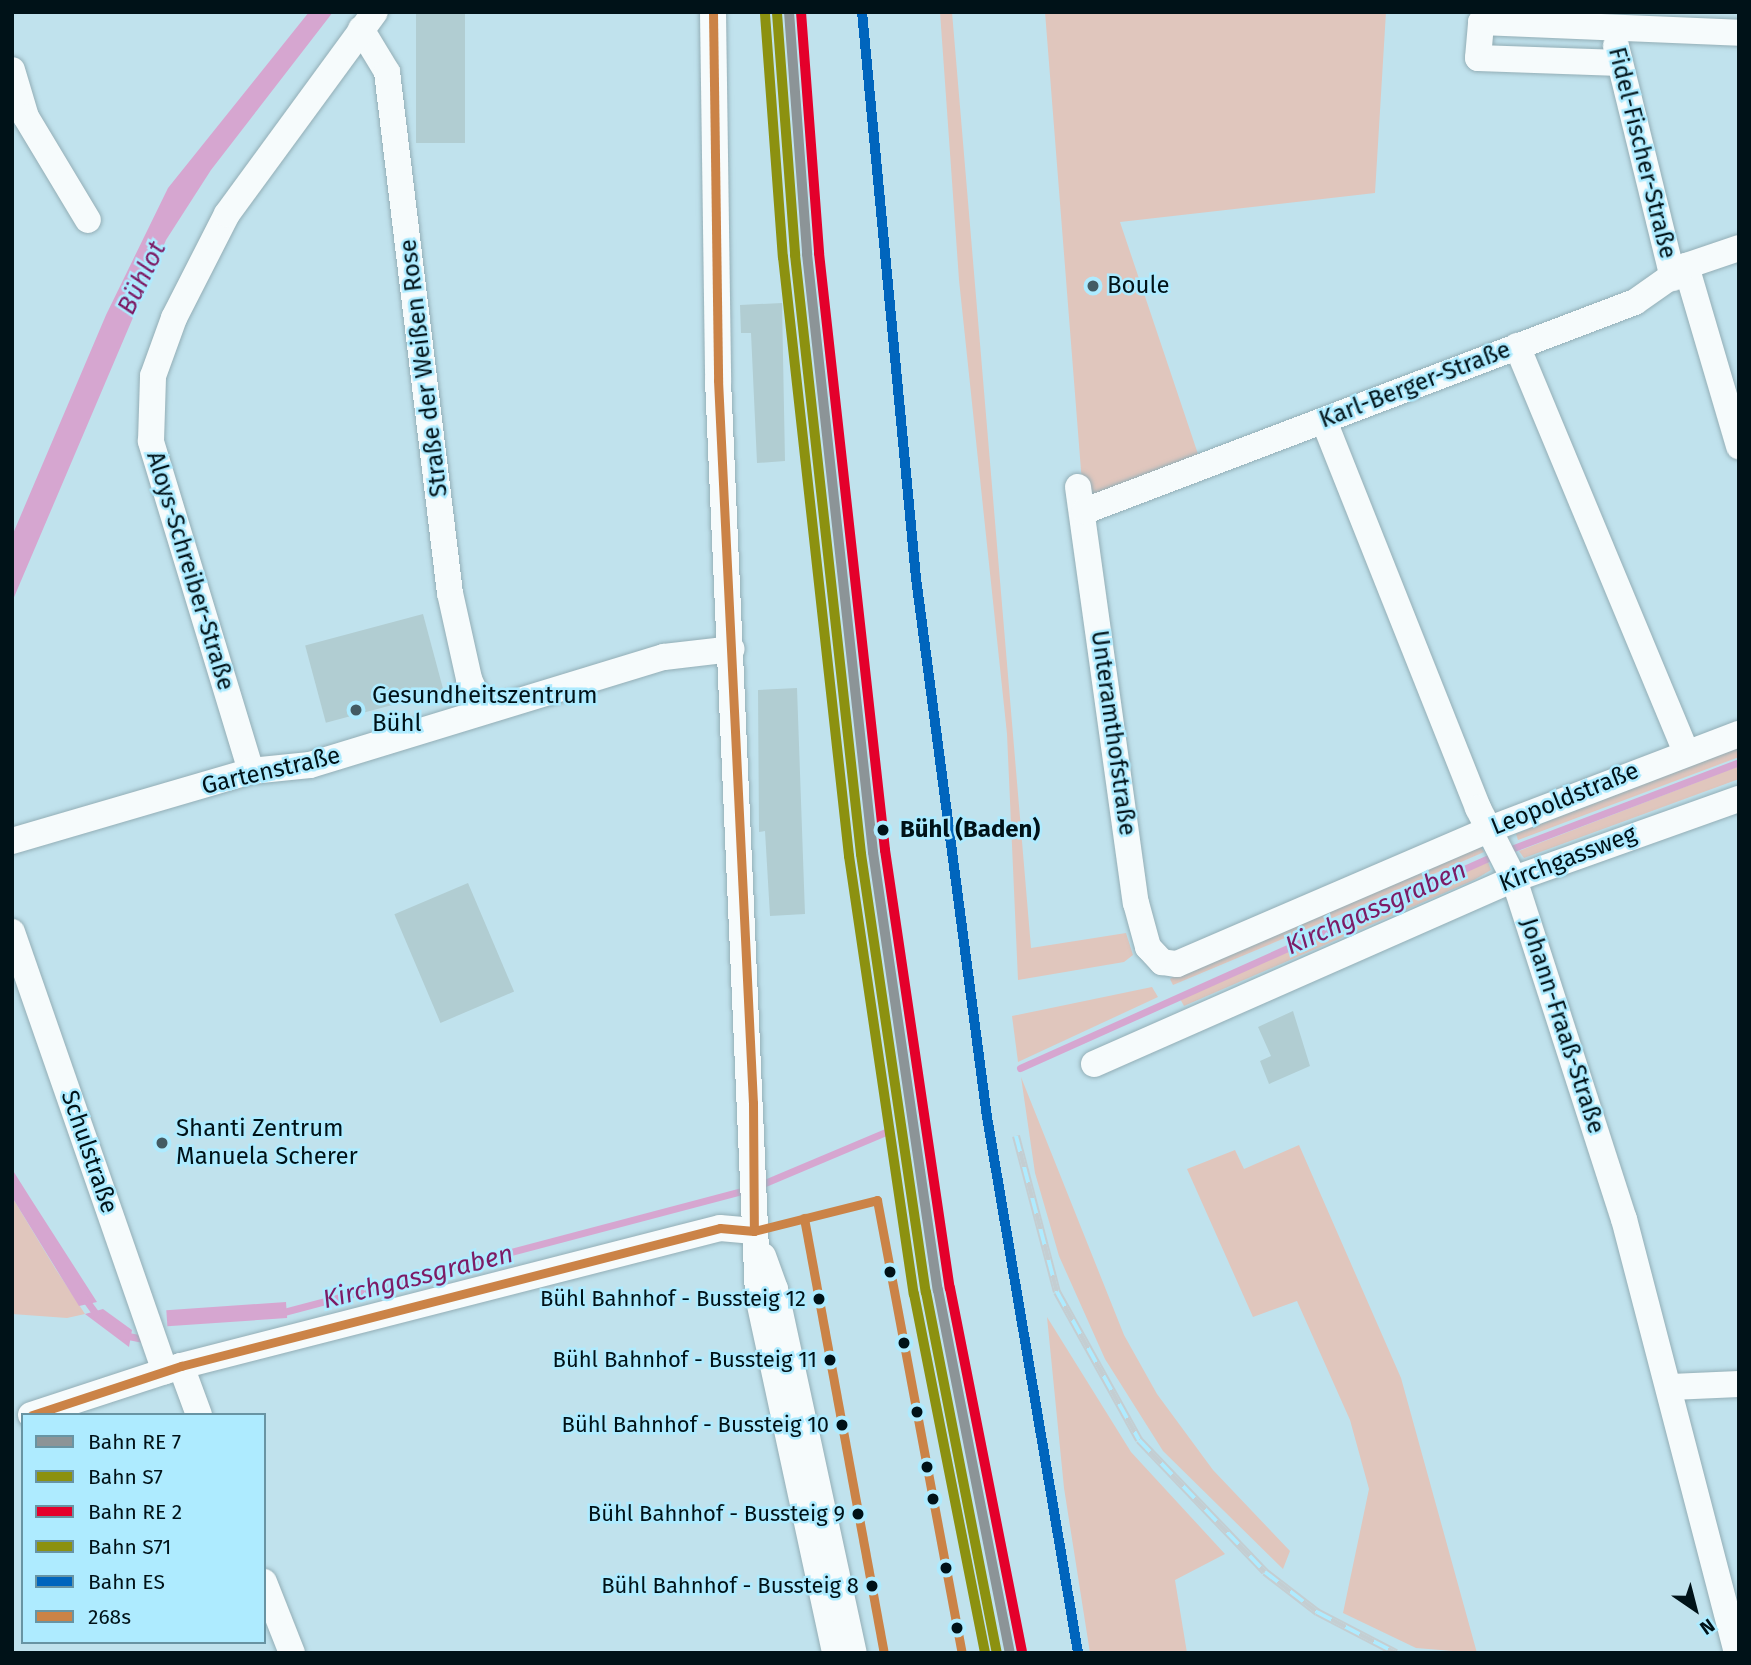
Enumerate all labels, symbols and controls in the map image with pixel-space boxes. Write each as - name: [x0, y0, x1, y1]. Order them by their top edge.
- street label: Fidel-Fischer-Straße: [1602, 44, 1682, 262]
- water label: Bühlot: [111, 236, 173, 320]
- street label: Straße der Weißen Rose: [394, 237, 454, 499]
- place label: Boule: [1107, 272, 1170, 300]
- marker: Boule: [1085, 278, 1101, 294]
- street label: Karl-Berger-Straße: [1315, 335, 1515, 435]
- street label: Aloys-Schreiber-Straße: [140, 448, 240, 694]
- street label: Unteramthofstraße: [1084, 629, 1142, 837]
- place label: Gesundheitszentrum Bühl: [372, 682, 598, 738]
- marker: Gesundheitszentrum Bühl: [346, 700, 366, 720]
- street label: Gartenstraße: [199, 741, 343, 801]
- street label: Leopoldstraße: [1487, 756, 1643, 842]
- place label: Bühl (Baden): [900, 816, 1040, 844]
- marker: Bühl (Baden): [872, 819, 894, 841]
- street label: Kirchgassweg: [1495, 820, 1641, 898]
- water label: Kirchgassgraben: [1281, 854, 1471, 962]
- street label: Johann-Fraaß-Straße: [1514, 915, 1610, 1137]
- street label: Schulstraße: [55, 1087, 123, 1217]
- place label: Shanti Zentrum Manuela Scherer: [176, 1115, 358, 1171]
- marker: Shanti Zentrum Manuela Scherer: [154, 1135, 170, 1151]
- water label: Kirchgassgraben: [320, 1238, 516, 1316]
- unlabelled marker: [883, 1265, 897, 1279]
- place label: Bühl Bahnhof - Bussteig 12: [540, 1286, 806, 1312]
- marker: Bühl Bahnhof - Bussteig 12: [812, 1292, 826, 1306]
- unlabelled marker: [897, 1336, 911, 1350]
- place label: Bühl Bahnhof - Bussteig 11: [553, 1347, 817, 1373]
- marker: Bühl Bahnhof - Bussteig 11: [823, 1353, 837, 1367]
- unlabelled marker: [910, 1405, 924, 1419]
- place label: Bühl Bahnhof - Bussteig 10: [562, 1412, 829, 1438]
- legend: [21, 1413, 266, 1644]
- marker: Bühl Bahnhof - Bussteig 10: [835, 1418, 849, 1432]
- text: Bahn RE 7: [88, 1429, 181, 1455]
- unlabelled marker: [920, 1460, 934, 1474]
- text: Bahn S7: [88, 1464, 163, 1490]
- unlabelled marker: [926, 1492, 940, 1506]
- text: Bahn RE 2: [88, 1499, 182, 1525]
- place label: Bühl Bahnhof - Bussteig 9: [588, 1501, 845, 1527]
- marker: Bühl Bahnhof - Bussteig 9: [851, 1507, 865, 1521]
- text: Bahn S71: [88, 1534, 171, 1560]
- unlabelled marker: [939, 1561, 953, 1575]
- text: Bahn ES: [88, 1569, 165, 1595]
- place label: Bühl Bahnhof - Bussteig 8: [601, 1573, 859, 1599]
- north arrow: [1660, 1574, 1730, 1644]
- marker: Bühl Bahnhof - Bussteig 8: [865, 1579, 879, 1593]
- text: 268s: [88, 1604, 131, 1630]
- text: N: [1696, 1614, 1719, 1640]
- unlabelled marker: [950, 1621, 964, 1635]

